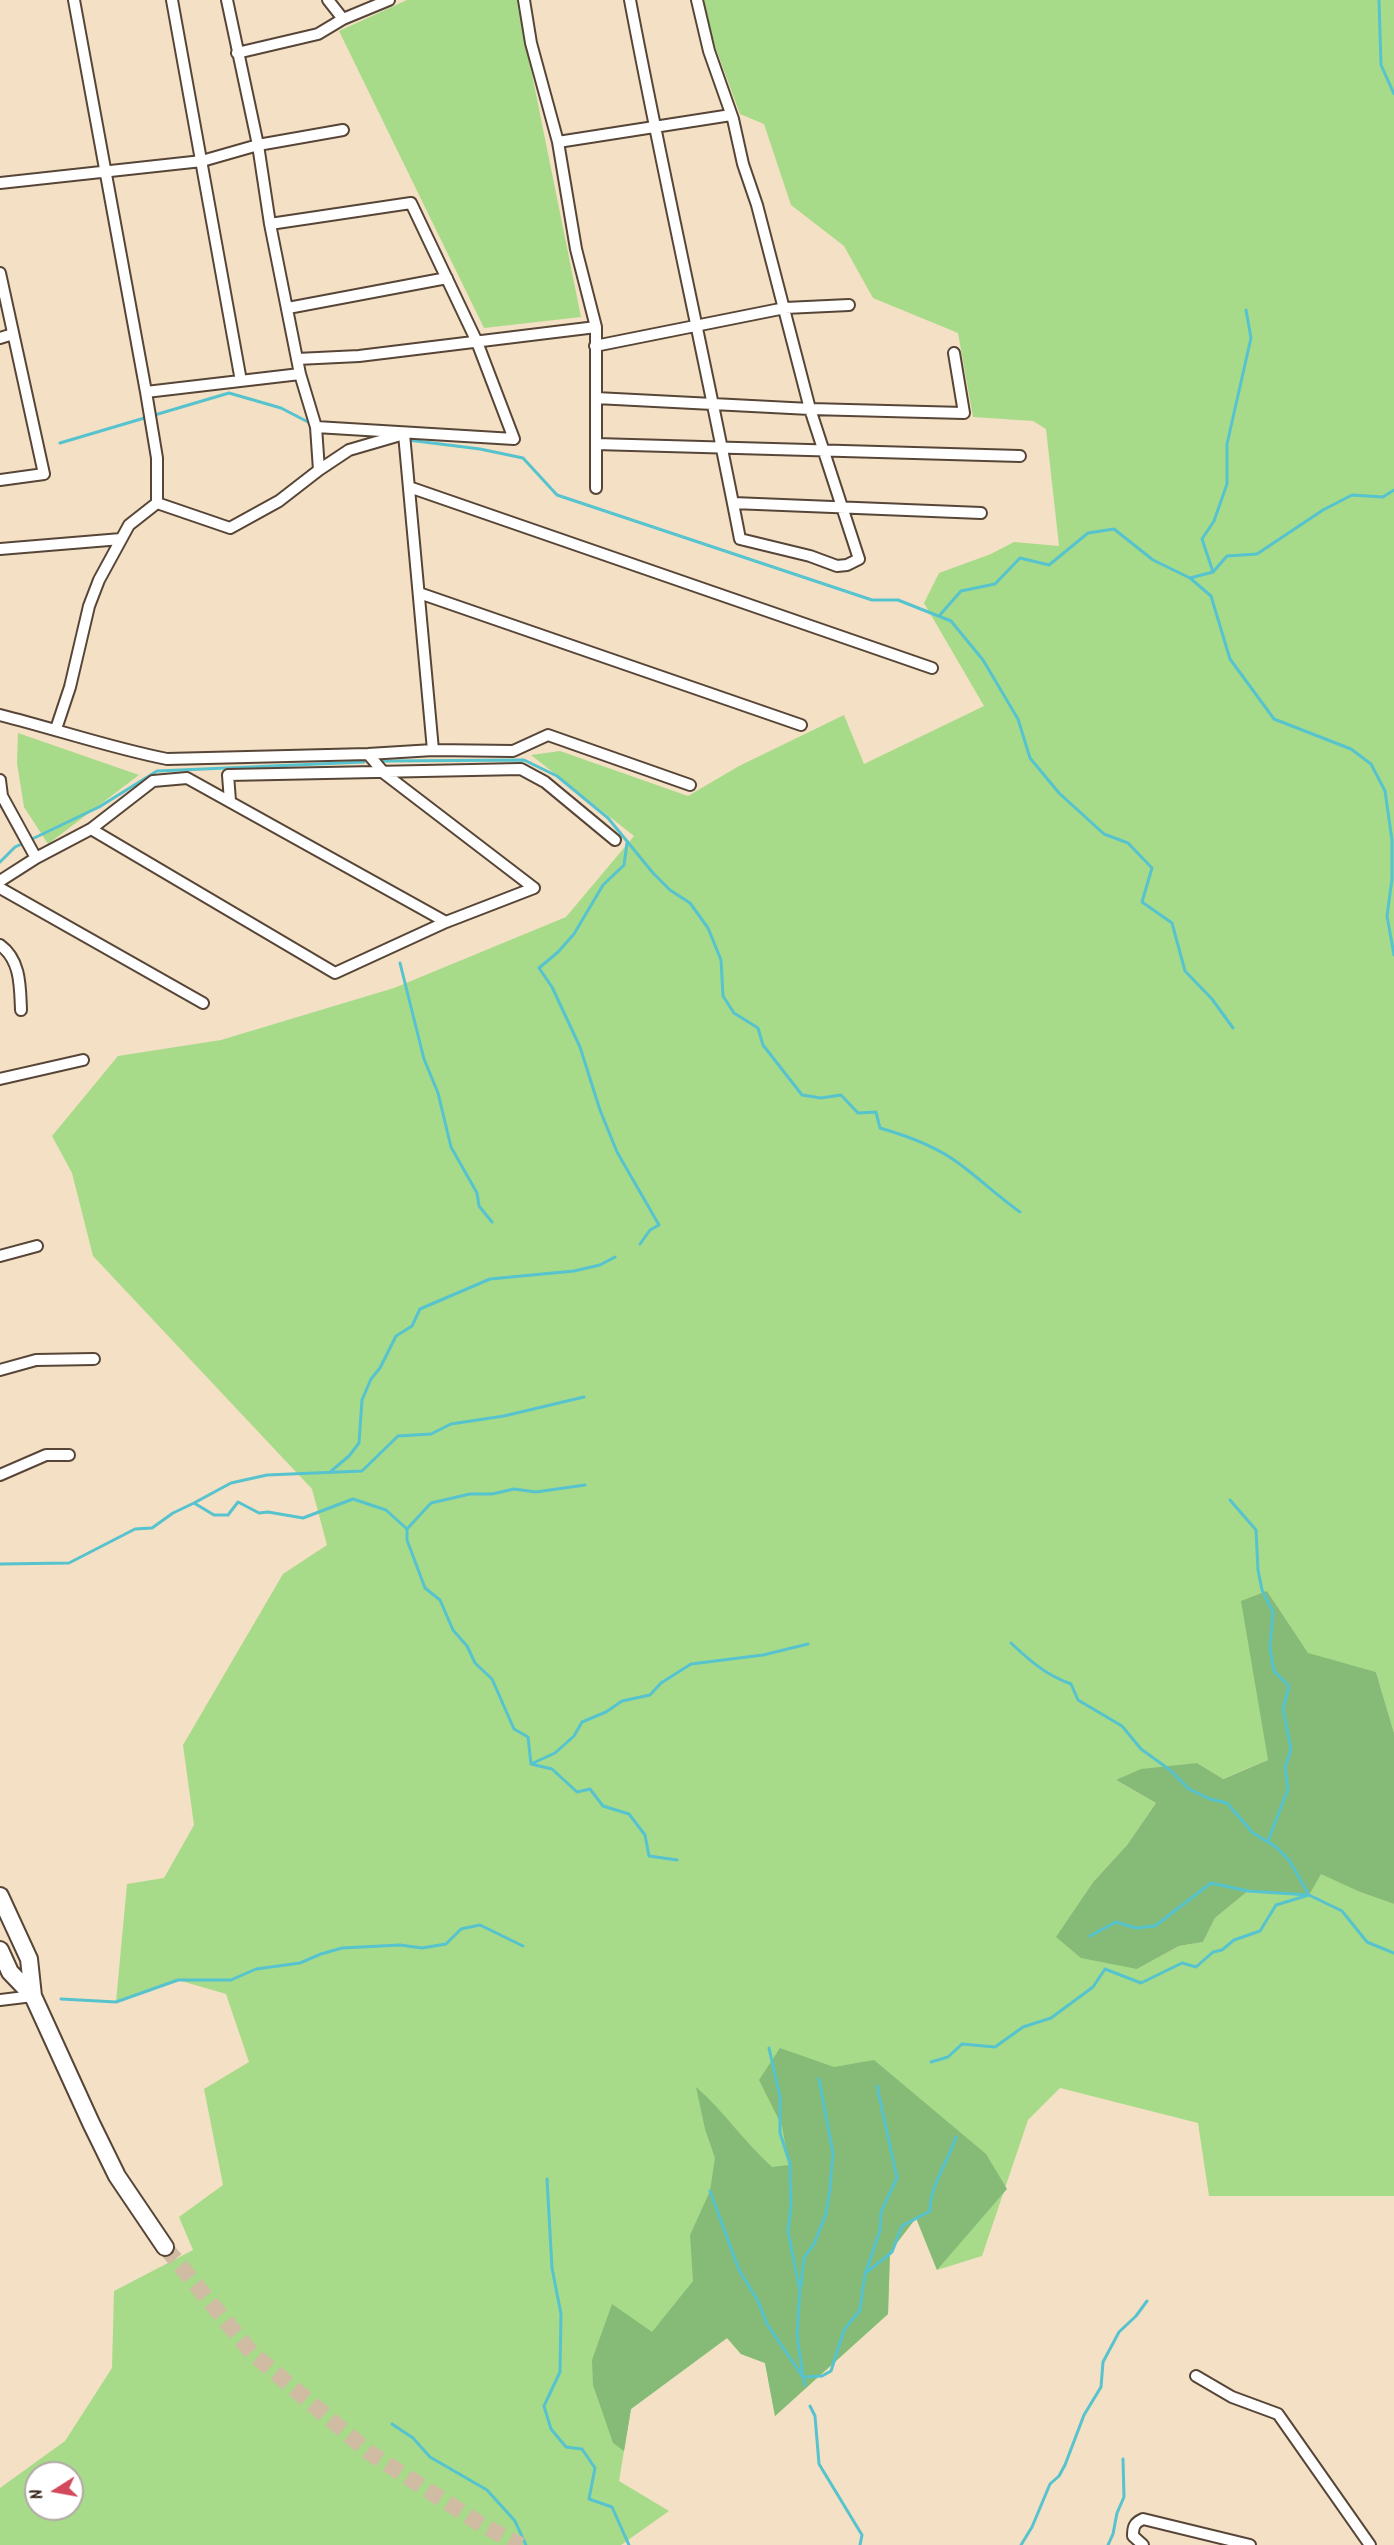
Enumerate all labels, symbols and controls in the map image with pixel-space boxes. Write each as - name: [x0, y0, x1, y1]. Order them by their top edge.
- north arrow: [24, 2461, 84, 2521]
- text: N: [25, 2487, 51, 2502]

